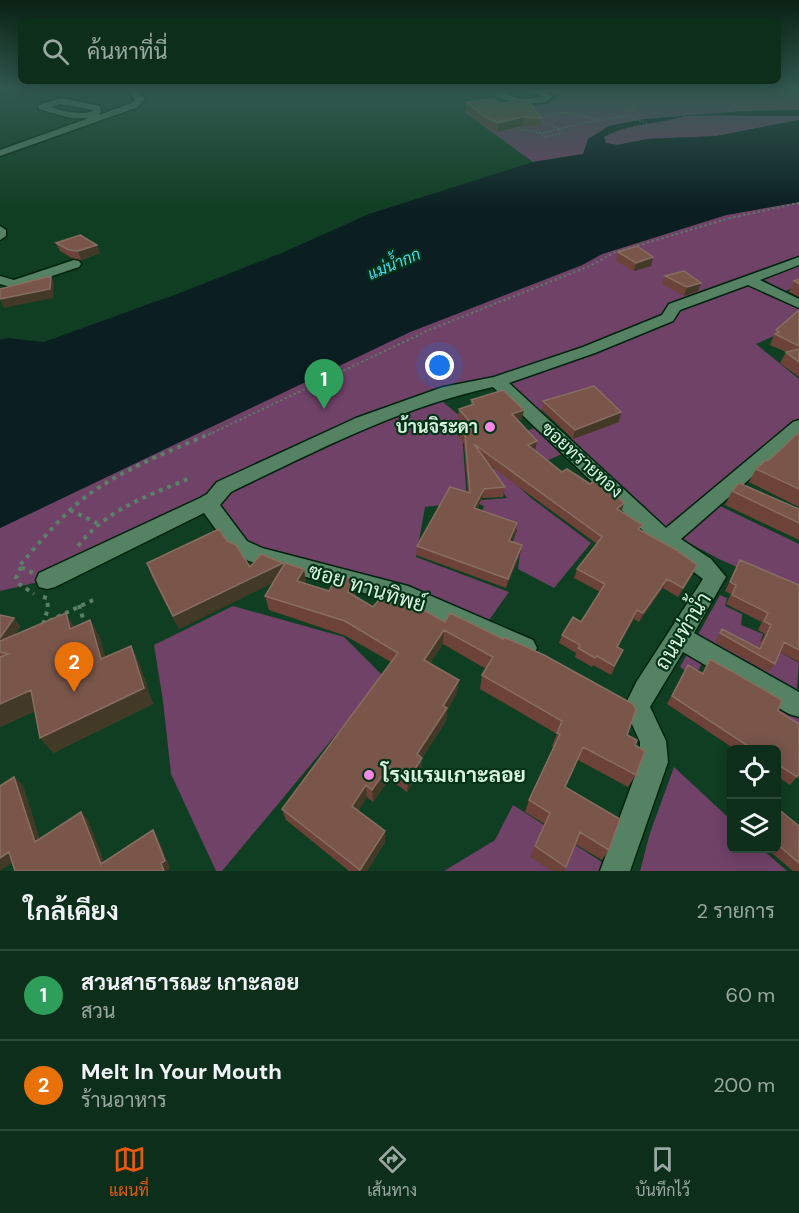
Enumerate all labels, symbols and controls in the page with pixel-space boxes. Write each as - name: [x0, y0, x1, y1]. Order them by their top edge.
- search box: [18, 18, 781, 84]
- icon: search: [39, 35, 72, 68]
- text: ค้นหาที่นี่: [87, 37, 167, 66]
- water label: แม่น้ำกก: [363, 240, 424, 285]
- your location: [425, 351, 454, 380]
- pin: 1: [304, 360, 344, 409]
- place label: บ้านจิระดา: [396, 415, 478, 439]
- street label: ซอยทรายทอง: [536, 417, 628, 503]
- marker: บ้านจิระดา: [483, 420, 497, 434]
- street label: ซอย ทานทิพย์: [305, 557, 429, 619]
- street label: ถนนท่าน้ำ: [645, 585, 718, 675]
- pin: 2: [54, 642, 94, 692]
- map controls: [727, 745, 781, 853]
- button: locate: [727, 745, 781, 799]
- place label: โรงแรมเกาะลอย: [379, 761, 526, 789]
- marker: โรงแรมเกาะลอย: [362, 768, 376, 782]
- button: layers: [727, 799, 781, 853]
- text: ใกล้เคียง: [24, 894, 119, 928]
- text: 2 รายการ: [696, 898, 775, 924]
- text: สวนสาธารณะ เกาะลอย: [81, 968, 299, 997]
- text: 1: [40, 982, 47, 1008]
- text: 60 m: [726, 982, 775, 1008]
- text: สวน: [81, 998, 116, 1024]
- text: Melt In Your Mouth: [81, 1057, 282, 1086]
- text: 2: [38, 1072, 49, 1098]
- text: 200 m: [713, 1072, 775, 1098]
- text: ร้านอาหาร: [81, 1087, 167, 1113]
- tab: แผนที่: [109, 1143, 149, 1201]
- tab: เส้นทาง: [367, 1143, 417, 1201]
- tab: บันทึกไว้: [635, 1143, 690, 1201]

